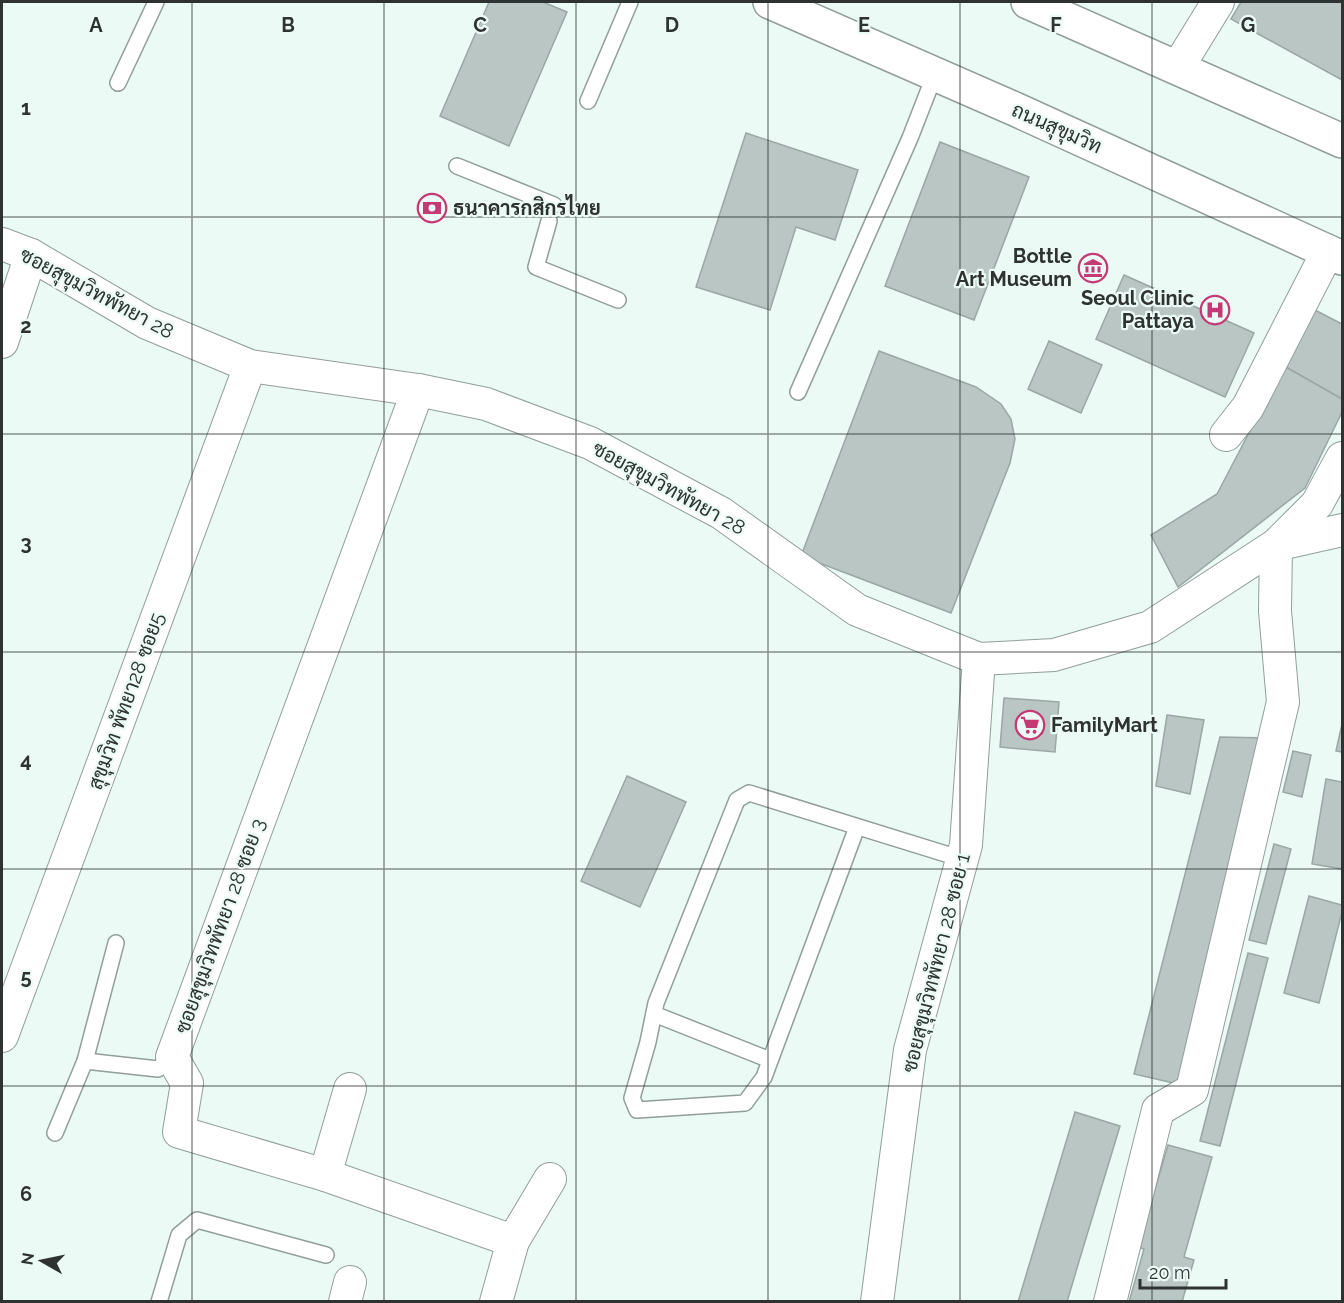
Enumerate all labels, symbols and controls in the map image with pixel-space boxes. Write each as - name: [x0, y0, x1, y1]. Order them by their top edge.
- text: A: [89, 13, 103, 37]
- text: B: [281, 13, 295, 37]
- text: C: [473, 13, 487, 37]
- text: D: [665, 13, 679, 37]
- text: E: [858, 13, 870, 37]
- text: F: [1050, 13, 1062, 37]
- text: G: [1241, 13, 1255, 37]
- text: 1: [21, 96, 31, 120]
- street label: ถนนสุขุมวิท: [1007, 97, 1106, 160]
- bank icon: ธนาคารกสิกรไทย: [416, 192, 448, 224]
- place label: ธนาคารกสิกรไทย: [453, 194, 601, 220]
- street label: ซอยสุขุมวิทพัทยา 28: [16, 242, 178, 344]
- place label: Bottle Art Museum: [956, 244, 1072, 291]
- museum icon: Bottle Art Museum: [1077, 252, 1109, 284]
- place label: Seoul Clinic Pattaya: [1081, 286, 1194, 333]
- hospital icon: Seoul Clinic Pattaya: [1199, 294, 1231, 326]
- street label: ซอยสุขุมวิทพัทยา 28: [588, 436, 749, 542]
- text: 3: [20, 531, 32, 555]
- street label: สุขุมวิท พัทยา28 ซอย5: [83, 609, 171, 794]
- supermarket icon: FamilyMart: [1014, 709, 1046, 741]
- place label: FamilyMart: [1051, 713, 1158, 737]
- text: 4: [20, 748, 32, 772]
- street label: ซอยสุขุมวิทพัทยา 28 ซอย 3: [170, 815, 272, 1037]
- street label: ซอยสุขุมวิทพัทยา 28 ซอย 1: [897, 851, 977, 1076]
- text: 5: [20, 965, 32, 989]
- text: 6: [20, 1182, 32, 1206]
- north arrow: [12, 1231, 72, 1291]
- text: N: [17, 1251, 38, 1266]
- scale bar: [1140, 1252, 1226, 1290]
- text: 20 m: [1149, 1262, 1191, 1283]

